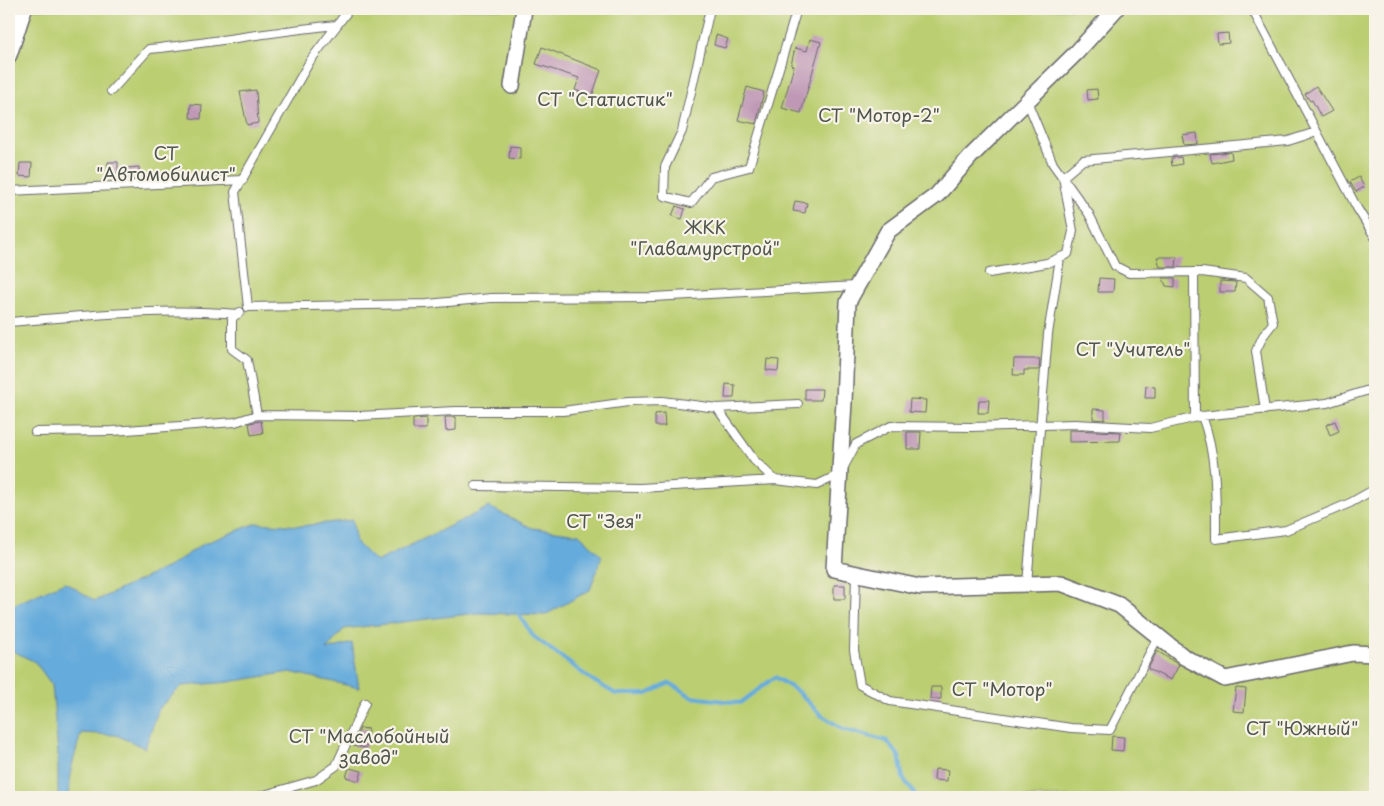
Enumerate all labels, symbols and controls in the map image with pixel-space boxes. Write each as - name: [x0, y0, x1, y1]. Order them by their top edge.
- park label: СТ "Статистик": [537, 85, 673, 112]
- park label: СТ "Мотор-2": [818, 101, 940, 128]
- park label: СТ "Автомобилист": [96, 139, 236, 187]
- park label: ЖКК "Главамурстрой": [630, 213, 780, 261]
- park label: СТ "Учитель": [1075, 335, 1191, 362]
- park label: СТ "Зея": [566, 507, 642, 534]
- park label: СТ "Мотор": [951, 675, 1053, 702]
- park label: СТ "Южный": [1246, 714, 1358, 741]
- park label: СТ "Маслобойный завод": [289, 722, 449, 770]

